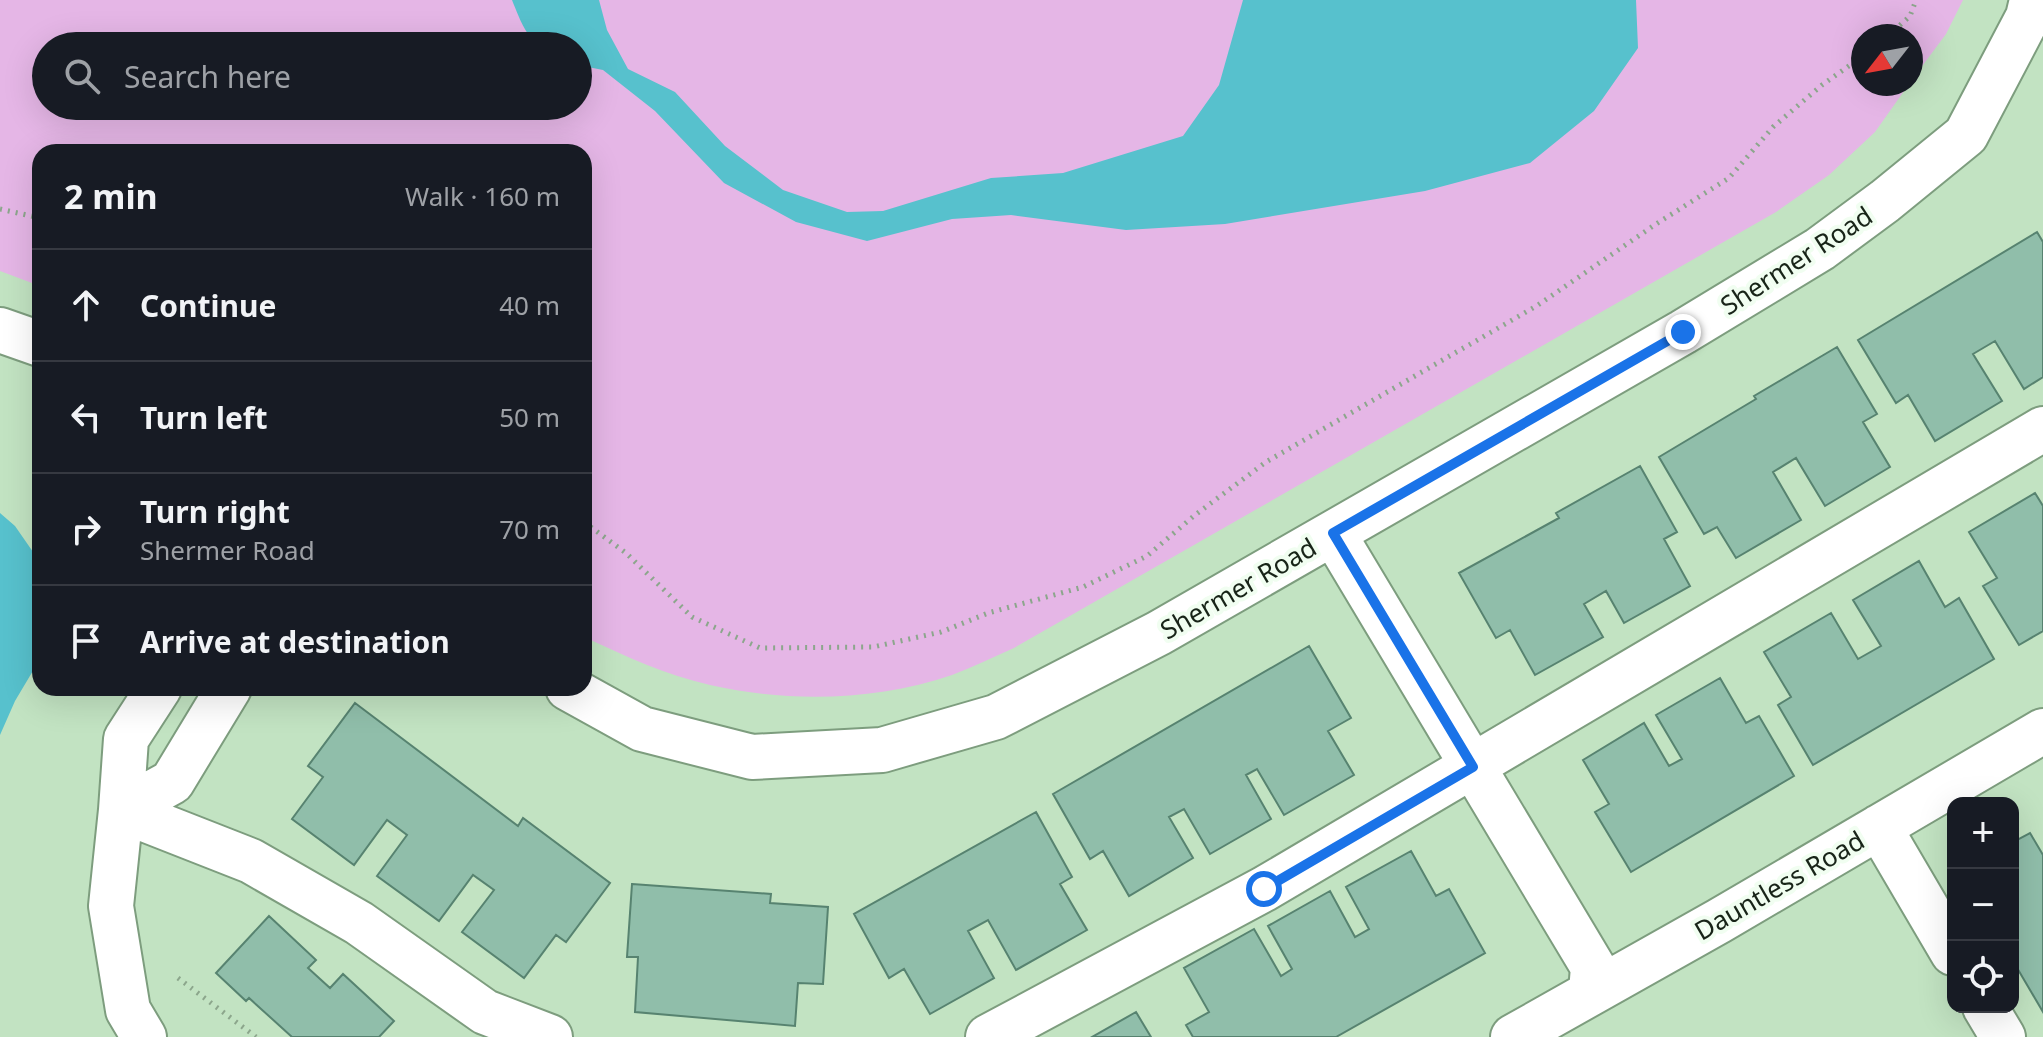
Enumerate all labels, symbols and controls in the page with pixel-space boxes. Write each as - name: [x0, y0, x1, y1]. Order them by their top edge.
- north arrow: [1851, 24, 1923, 96]
- search box: [32, 32, 592, 120]
- icon: search: [60, 54, 104, 98]
- text: Search here: [124, 56, 291, 97]
- text: 2 min: [64, 173, 158, 219]
- text: Walk · 160 m: [405, 178, 560, 214]
- street label: Shermer Road: [1713, 197, 1879, 323]
- icon: ahead: [64, 283, 108, 327]
- text: Continue: [140, 285, 276, 326]
- text: 40 m: [499, 287, 560, 323]
- route end: [1665, 314, 1701, 350]
- icon: left: [64, 395, 108, 439]
- text: Turn left: [140, 397, 268, 438]
- text: 50 m: [499, 399, 560, 435]
- text: Turn right: [140, 491, 290, 532]
- icon: right: [64, 507, 108, 551]
- text: 70 m: [499, 511, 560, 547]
- street label: Shermer Road: [1153, 529, 1323, 647]
- text: Shermer Road: [140, 532, 315, 568]
- icon: arrive: [64, 619, 108, 663]
- text: Arrive at destination: [140, 621, 450, 662]
- map controls: [1947, 797, 2019, 1013]
- button: +: [1947, 797, 2019, 869]
- street label: Dauntless Road: [1687, 822, 1871, 948]
- button: −: [1947, 869, 2019, 941]
- route start: [1246, 871, 1282, 907]
- button: locate: [1947, 941, 2019, 1013]

